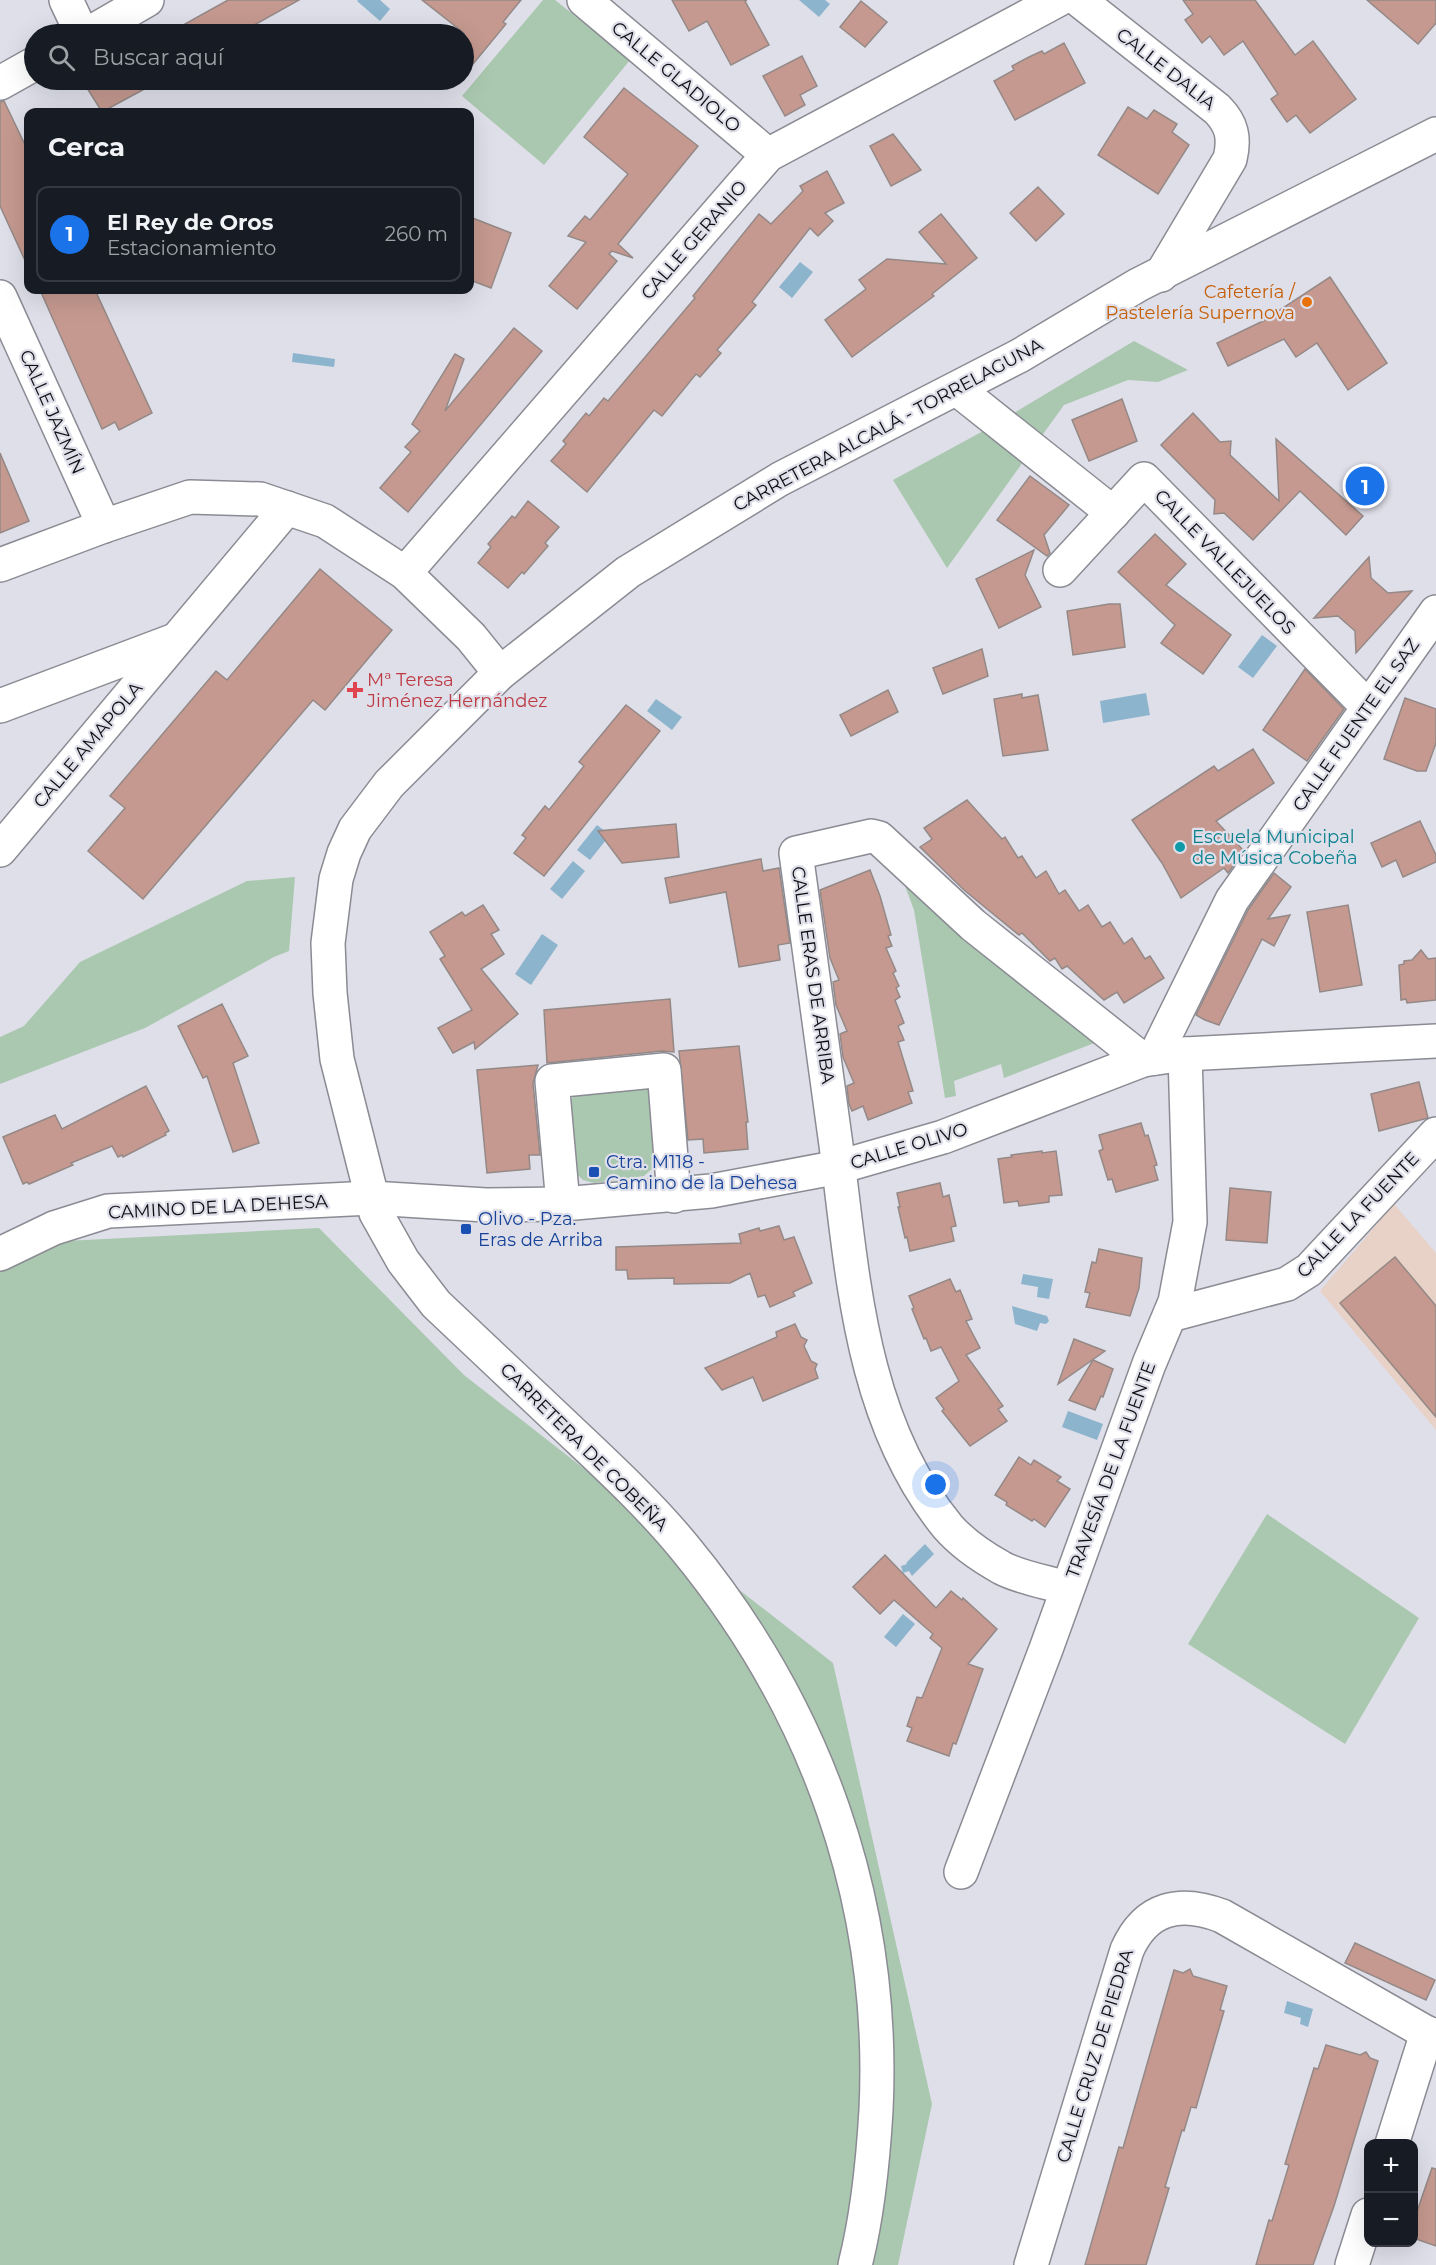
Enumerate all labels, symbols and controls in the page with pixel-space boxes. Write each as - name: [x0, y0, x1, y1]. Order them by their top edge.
- street label: CALLE GLADIOLO: [607, 17, 745, 137]
- street label: CALLE DALIA: [1112, 23, 1220, 115]
- search box: [24, 24, 474, 90]
- icon: search: [45, 41, 78, 74]
- text: Buscar aquí: [93, 44, 224, 71]
- text: Cerca: [48, 131, 125, 163]
- street label: CALLE GERANIO: [636, 176, 752, 304]
- text: El Rey de Oros: [107, 209, 273, 236]
- text: 1: [66, 222, 73, 246]
- text: 260 m: [385, 222, 448, 246]
- text: Estacionamiento: [107, 236, 276, 260]
- place label: Cafetería / Pastelería Supernova: [1106, 281, 1296, 324]
- marker: Cafetería / Pastelería Supernova: [1300, 295, 1314, 309]
- street label: CARRETERA ALCALÁ - TORRELAGUNA: [730, 334, 1047, 516]
- street label: CALLE JAZMÍN: [15, 346, 89, 478]
- pin: 1: [1346, 464, 1384, 508]
- street label: CALLE VALLEJUELOS: [1150, 485, 1300, 639]
- street label: CALLE FUENTE EL SAZ: [1288, 634, 1424, 816]
- place label: Mª Teresa Jiménez Hernández: [366, 669, 547, 712]
- street label: CALLE AMAPOLA: [29, 677, 147, 813]
- marker: Mª Teresa Jiménez Hernández: [348, 683, 362, 697]
- place label: Escuela Municipal de Música Cobeña: [1192, 826, 1358, 869]
- marker: Escuela Municipal de Música Cobeña: [1173, 840, 1187, 854]
- street label: CALLE ERAS DE ARRIBA: [787, 865, 839, 1085]
- street label: CALLE OLIVO: [848, 1118, 970, 1174]
- street label: CALLE LA FUENTE: [1292, 1148, 1424, 1282]
- place label: Ctra. M118 - Camino de la Dehesa: [606, 1151, 798, 1194]
- marker: Ctra. M118 - Camino de la Dehesa: [587, 1165, 601, 1179]
- street label: CAMINO DE LA DEHESA: [108, 1190, 328, 1224]
- place label: Olivo - Pza. Eras de Arriba: [478, 1208, 603, 1251]
- marker: Olivo - Pza. Eras de Arriba: [459, 1222, 473, 1236]
- street label: CARRETERA DE COBEÑA: [495, 1358, 673, 1536]
- street label: TRAVESÍA DE LA FUENTE: [1062, 1359, 1160, 1581]
- your location: [921, 1470, 950, 1499]
- street label: CALLE CRUZ DE PIEDRA: [1052, 1946, 1138, 2166]
- map controls: [1364, 2139, 1418, 2247]
- button: +: [1364, 2139, 1418, 2193]
- button: −: [1364, 2193, 1418, 2247]

